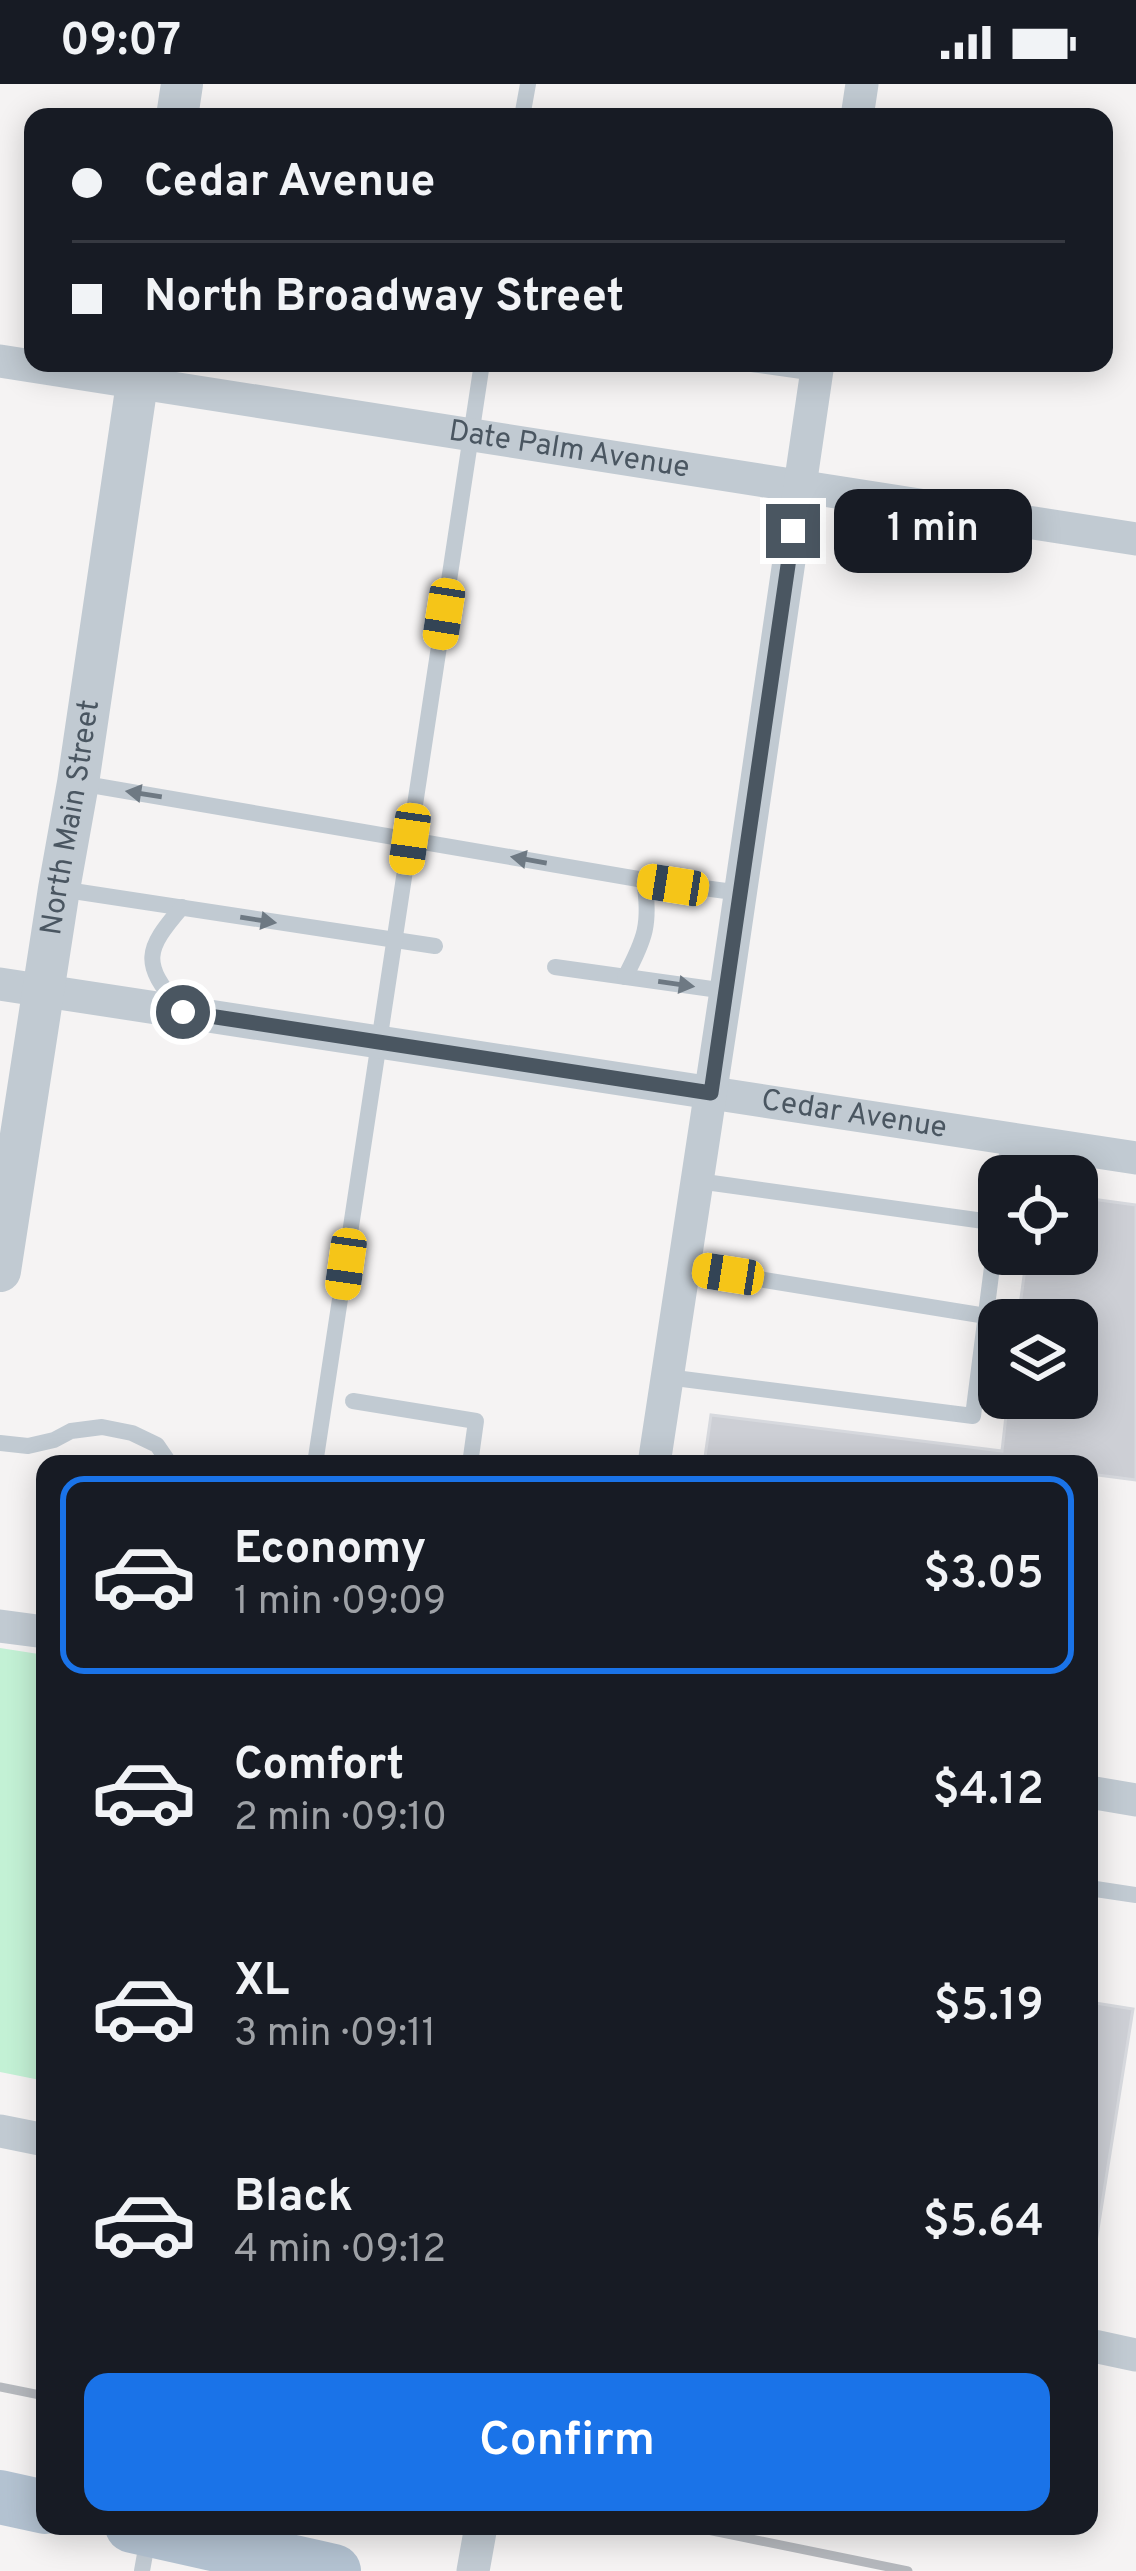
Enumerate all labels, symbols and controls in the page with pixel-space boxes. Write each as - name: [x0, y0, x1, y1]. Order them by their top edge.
- text: 09:07: [60, 14, 181, 71]
- text: Cedar Avenue: [144, 155, 435, 212]
- text: North Broadway Street: [144, 270, 624, 327]
- street label: Date Palm Avenue: [446, 413, 692, 487]
- callout: 1 min: [835, 489, 1033, 573]
- route end: [766, 504, 820, 558]
- text: 1 min: [887, 506, 979, 555]
- car: [421, 576, 467, 652]
- street label: North Main Street: [34, 697, 109, 938]
- one-way arrow: [125, 785, 163, 803]
- car: [387, 801, 433, 877]
- one-way arrow: [510, 850, 547, 869]
- car: [635, 862, 711, 908]
- one-way arrow: [239, 911, 277, 929]
- one-way arrow: [657, 975, 695, 994]
- route start: [156, 985, 210, 1039]
- street label: Cedar Avenue: [759, 1082, 949, 1147]
- map controls: [978, 1155, 1098, 1419]
- button: locate: [978, 1155, 1098, 1275]
- car: [323, 1226, 369, 1302]
- car: [690, 1251, 766, 1297]
- button: layers: [978, 1299, 1098, 1419]
- icon: car: [90, 1521, 198, 1629]
- text: Economy: [234, 1522, 426, 1579]
- text: $3.05: [923, 1547, 1044, 1604]
- text: 1 min · 09:09: [234, 1579, 446, 1628]
- icon: car: [90, 1737, 198, 1845]
- text: Comfort: [234, 1738, 404, 1795]
- text: $4.12: [933, 1763, 1044, 1820]
- text: 2 min · 09:10: [234, 1795, 447, 1844]
- icon: car: [90, 1953, 198, 2061]
- text: XL: [234, 1954, 289, 2011]
- text: $5.19: [934, 1979, 1044, 2036]
- text: 3 min · 09:11: [234, 2011, 436, 2060]
- icon: car: [90, 2169, 198, 2277]
- text: Black: [234, 2170, 353, 2227]
- text: $5.64: [923, 2195, 1044, 2252]
- text: 4 min · 09:12: [234, 2227, 446, 2276]
- button: Confirm: [84, 2373, 1050, 2511]

